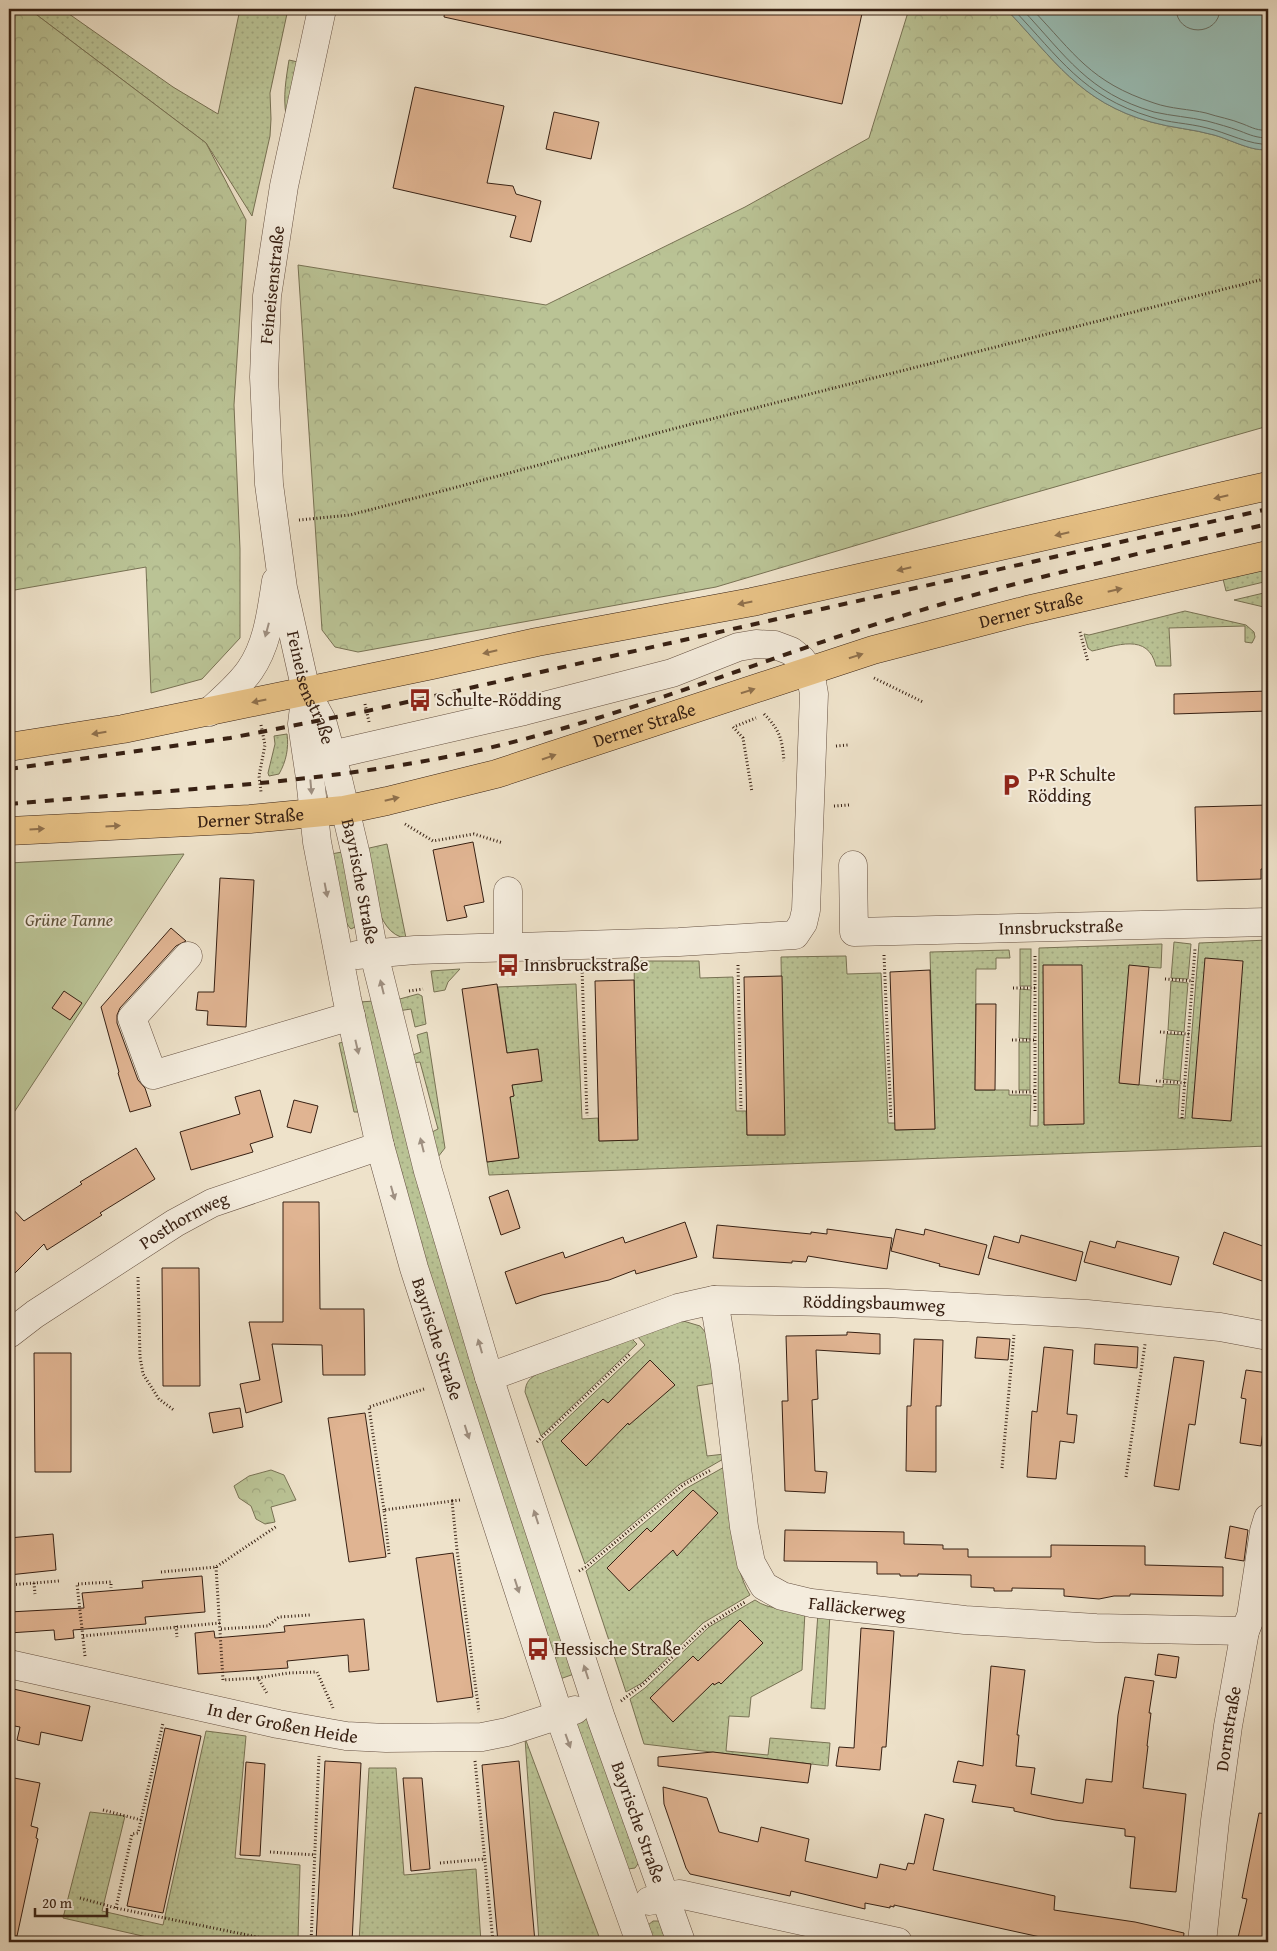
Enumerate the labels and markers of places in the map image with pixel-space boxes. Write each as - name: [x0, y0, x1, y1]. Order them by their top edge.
- place label: Schulte-Rödding: [436, 686, 561, 713]
- bus stop icon: Schulte-Rödding: [407, 687, 433, 713]
- place label: P+R Schulte Rödding: [1028, 761, 1116, 809]
- parking icon: P+R Schulte Rödding: [998, 772, 1024, 798]
- place label: Innsbruckstraße: [524, 951, 648, 978]
- bus stop icon: Innsbruckstraße: [495, 952, 521, 978]
- place label: Hessische Straße: [554, 1635, 681, 1662]
- bus stop icon: Hessische Straße: [525, 1636, 551, 1662]

